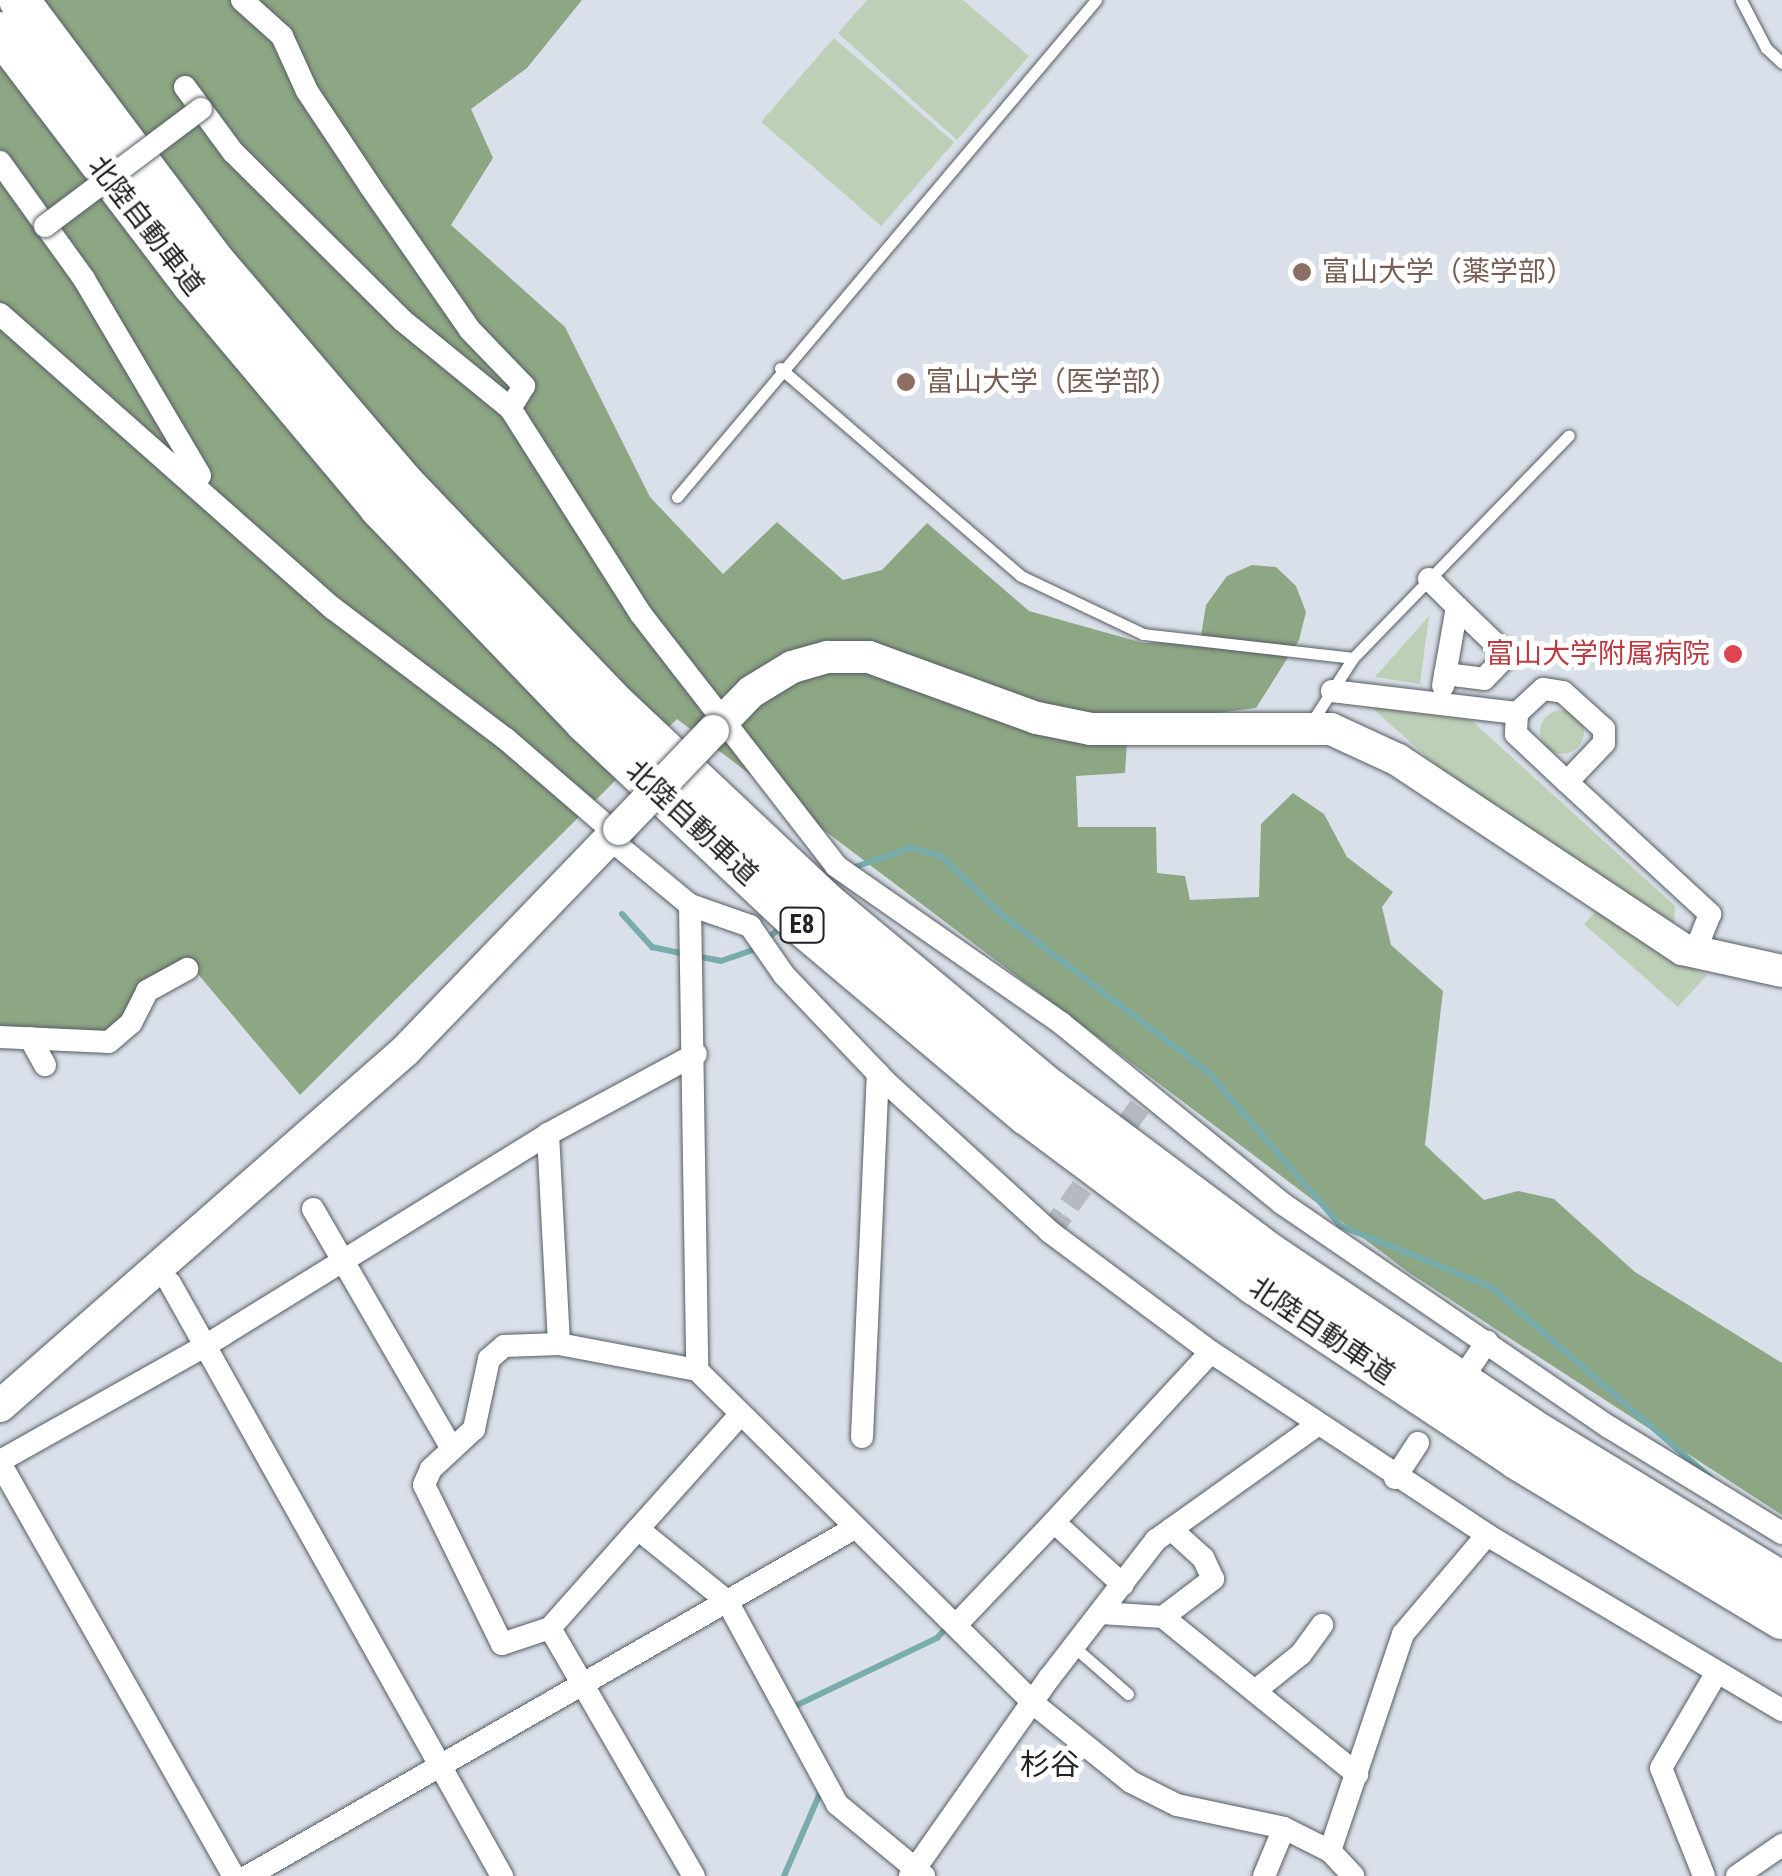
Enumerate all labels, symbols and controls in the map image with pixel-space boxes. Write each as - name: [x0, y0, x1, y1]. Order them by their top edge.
- street label: 北陸自動車道: [81, 149, 211, 303]
- place label: 富山大学（薬学部）: [1322, 255, 1574, 289]
- marker: 富山大学（薬学部）: [1291, 261, 1313, 283]
- place label: 富山大学（医学部）: [926, 365, 1178, 399]
- marker: 富山大学（医学部）: [895, 371, 917, 393]
- place label: 富山大学附属病院: [1486, 637, 1710, 671]
- marker: 富山大学附属病院: [1720, 641, 1746, 667]
- street label: 北陸自動車道: [619, 753, 765, 893]
- road number: E8: [780, 905, 824, 945]
- street label: 北陸自動車道: [1243, 1270, 1401, 1392]
- district label: 杉谷: [1020, 1747, 1080, 1783]

